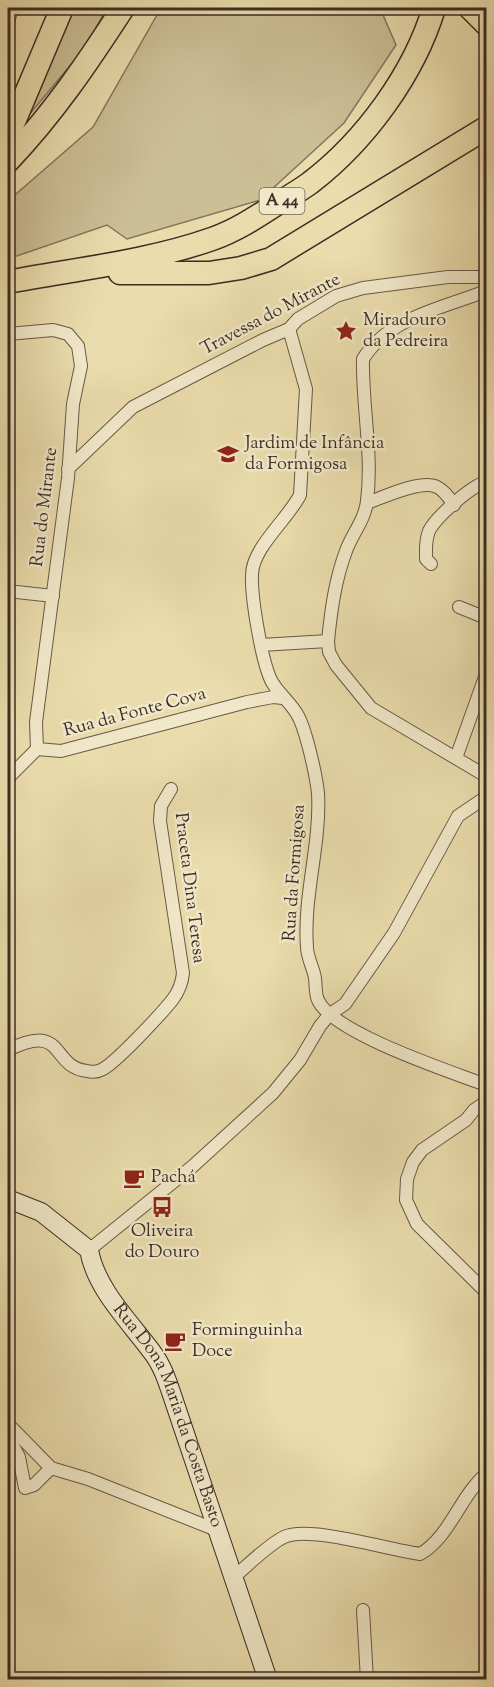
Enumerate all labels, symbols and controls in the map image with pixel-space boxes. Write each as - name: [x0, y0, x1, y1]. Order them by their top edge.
- road number: A 44: [260, 188, 304, 214]
- street label: Travessa do Mirante: [197, 267, 345, 363]
- place label: Miradouro da Pedreira: [363, 308, 448, 355]
- place icon: Miradouro da Pedreira: [334, 319, 358, 343]
- place label: Jardim de Infância da Formigosa: [244, 431, 384, 478]
- school or university icon: Jardim de Infância da Formigosa: [216, 442, 240, 466]
- street label: Rua do Mirante: [25, 446, 65, 568]
- street label: Rua da Fonte Cova: [61, 681, 209, 745]
- street label: Rua da Formigosa: [277, 804, 313, 942]
- street label: Praceta Dina Teresa: [167, 811, 211, 965]
- place label: Pachá: [151, 1165, 196, 1191]
- cafe icon: Pachá: [122, 1166, 146, 1190]
- bus stop icon: Oliveira do Douro: [150, 1195, 174, 1219]
- place label: Oliveira do Douro: [125, 1219, 200, 1266]
- street label: Rua Dona Maria da Costa Basto: [106, 1298, 229, 1531]
- place label: Forminguinha Doce: [192, 1318, 303, 1365]
- cafe icon: Forminguinha Doce: [163, 1329, 187, 1353]

